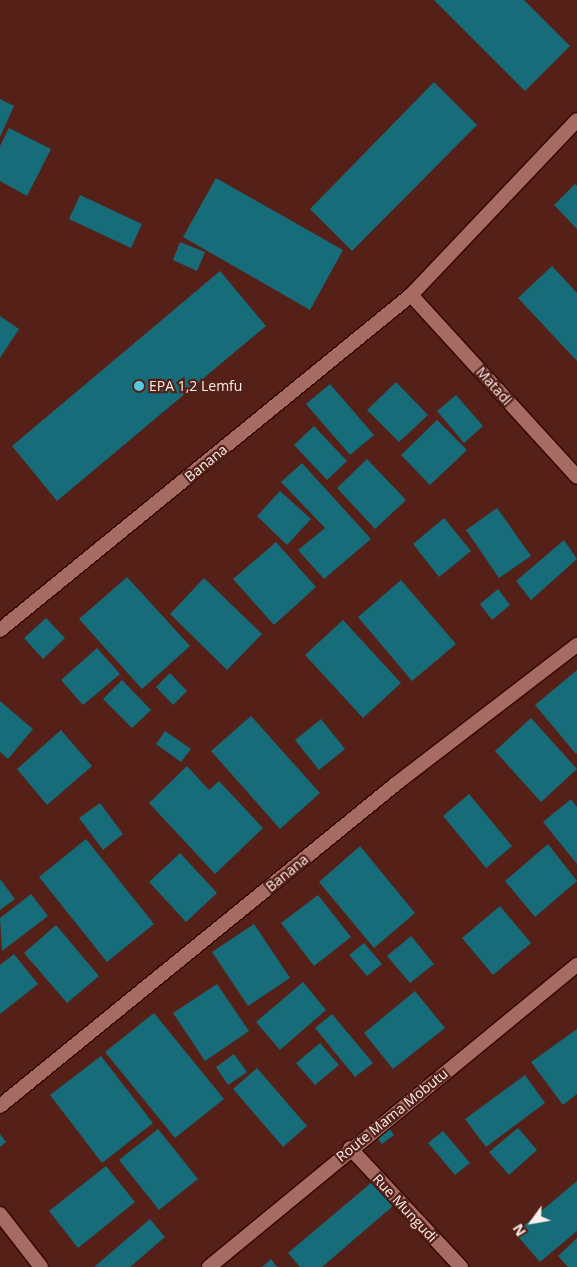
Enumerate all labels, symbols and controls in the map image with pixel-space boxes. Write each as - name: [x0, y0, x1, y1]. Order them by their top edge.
- street label: Matadi: [473, 364, 515, 408]
- place label: EPA 1,2 Lemfu: [149, 378, 242, 394]
- marker: EPA 1,2 Lemfu: [133, 380, 145, 392]
- street label: Banana: [181, 441, 231, 485]
- street label: Banana: [262, 851, 312, 895]
- street label: Route Mama Mobutu: [333, 1065, 451, 1165]
- street label: Rue Mungudi: [369, 1171, 441, 1245]
- north arrow: [507, 1197, 557, 1247]
- text: N: [508, 1220, 530, 1240]

